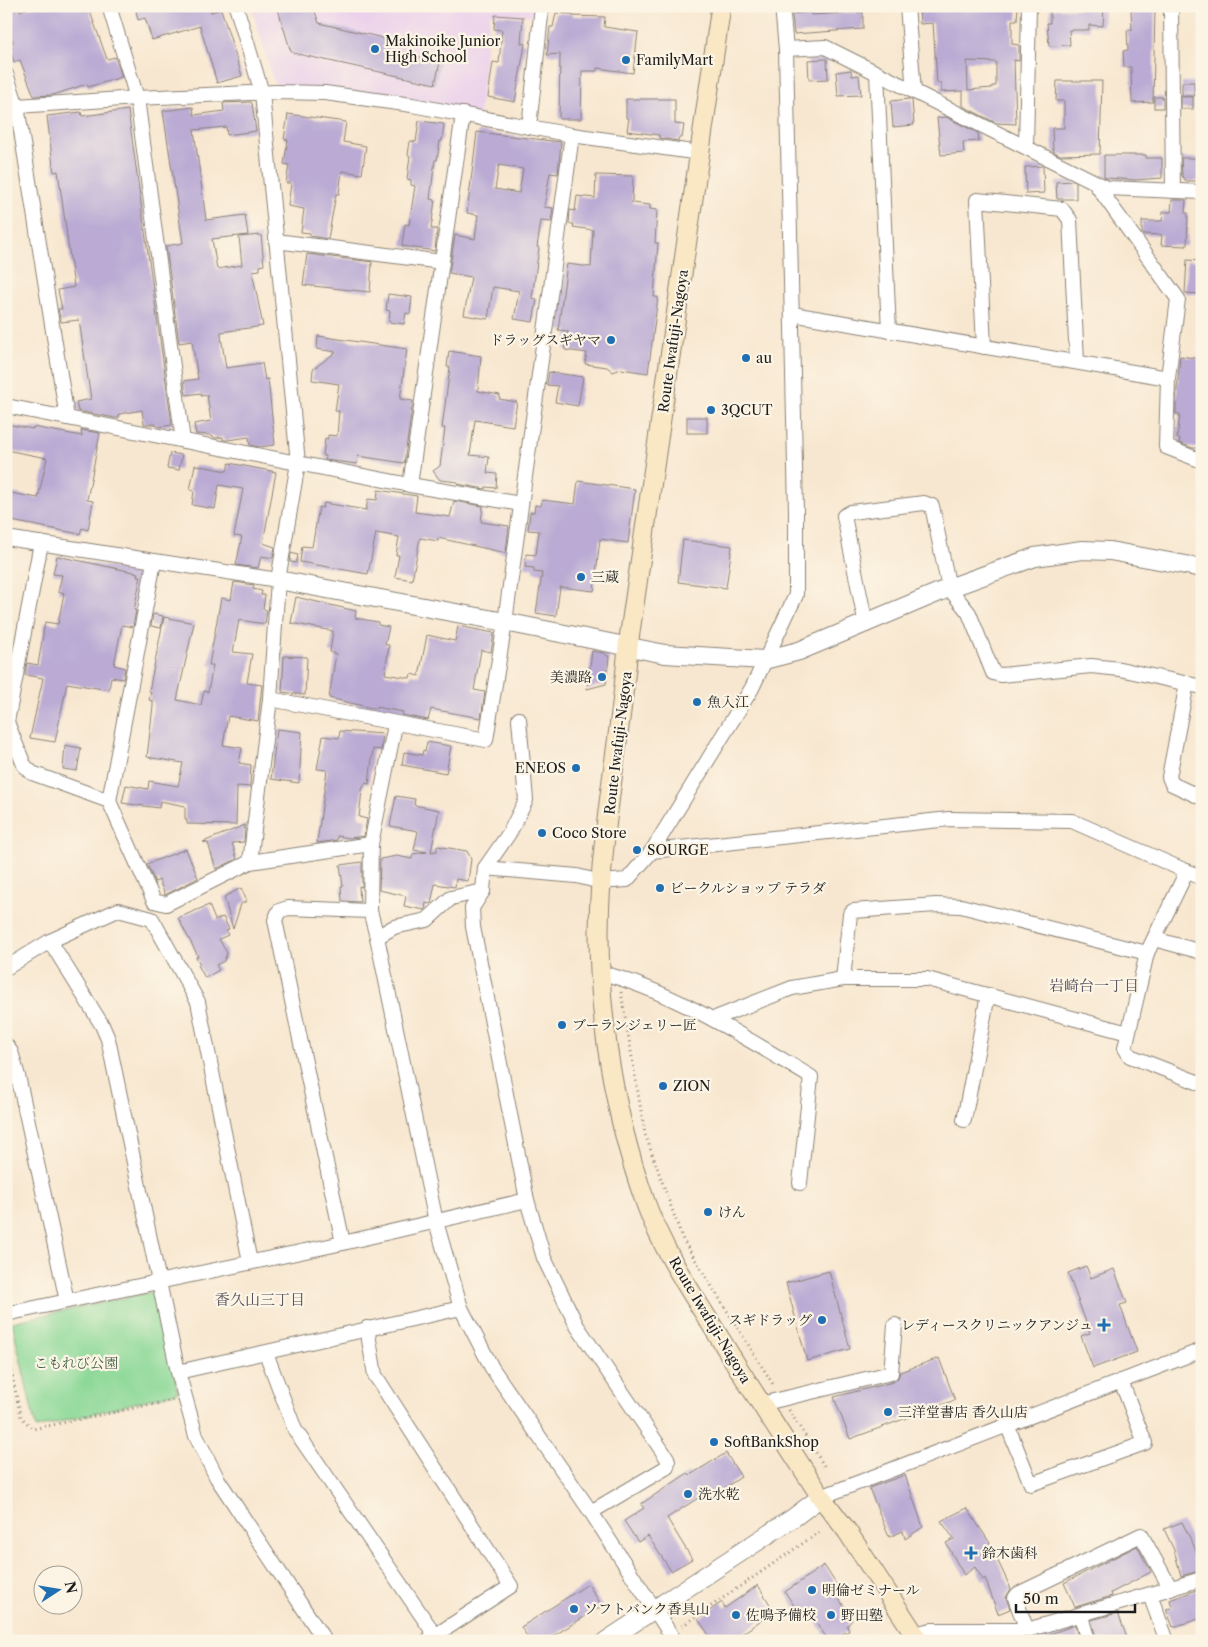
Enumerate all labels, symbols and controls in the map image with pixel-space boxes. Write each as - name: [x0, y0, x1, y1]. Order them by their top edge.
- place label: Makinoike Junior High School: [385, 32, 501, 66]
- marker: Makinoike Junior High School: [369, 43, 381, 55]
- place label: FamilyMart: [636, 51, 713, 69]
- marker: FamilyMart: [620, 54, 632, 66]
- street label: Route Iwafuji-Nagoya: [654, 268, 692, 414]
- place label: ドラッグスギヤマ: [489, 331, 601, 349]
- marker: ドラッグスギヤマ: [605, 334, 617, 346]
- place label: au: [756, 349, 772, 367]
- marker: au: [740, 352, 752, 364]
- place label: 3QCUT: [721, 401, 773, 419]
- marker: 3QCUT: [705, 404, 717, 416]
- place label: 三蔵: [591, 568, 619, 586]
- marker: 三蔵: [575, 571, 587, 583]
- place label: 美濃路: [550, 668, 592, 686]
- street label: Route Iwafuji-Nagoya: [600, 670, 636, 816]
- marker: 美濃路: [596, 671, 608, 683]
- place label: 魚入江: [707, 693, 749, 711]
- marker: 魚入江: [691, 696, 703, 708]
- place label: ENEOS: [515, 759, 566, 777]
- marker: ENEOS: [570, 762, 582, 774]
- place label: Coco Store: [552, 824, 627, 842]
- marker: Coco Store: [536, 827, 548, 839]
- place label: SOURGE: [647, 841, 709, 859]
- marker: SOURGE: [631, 844, 643, 856]
- place label: ビークルショップ テラダ: [670, 879, 826, 897]
- marker: ビークルショップ テラダ: [654, 882, 666, 894]
- district label: 岩崎台一丁目: [1049, 976, 1139, 995]
- place label: ブーランジェリー匠: [572, 1016, 697, 1034]
- marker: ブーランジェリー匠: [556, 1019, 568, 1031]
- place label: ZION: [673, 1077, 711, 1095]
- marker: ZION: [657, 1080, 669, 1092]
- place label: けん: [718, 1203, 746, 1221]
- marker: けん: [702, 1206, 714, 1218]
- street label: Route Iwafuji-Nagoya: [665, 1253, 755, 1387]
- district label: 香久山三丁目: [215, 1290, 305, 1309]
- place label: スギドラッグ: [728, 1311, 812, 1329]
- marker: スギドラッグ: [816, 1314, 828, 1326]
- place label: レディースクリニックアンジュ: [901, 1316, 1093, 1334]
- marker: レディースクリニックアンジュ: [1097, 1318, 1111, 1332]
- park label: こもれび公園: [34, 1354, 118, 1372]
- place label: 三洋堂書店 香久山店: [898, 1403, 1028, 1421]
- marker: 三洋堂書店 香久山店: [882, 1406, 894, 1418]
- place label: SoftBankShop: [724, 1433, 819, 1451]
- marker: SoftBankShop: [708, 1436, 720, 1448]
- place label: 洗水乾: [698, 1485, 740, 1503]
- marker: 洗水乾: [682, 1488, 694, 1500]
- place label: 鈴木歯科: [982, 1544, 1038, 1562]
- marker: 鈴木歯科: [964, 1546, 978, 1560]
- north arrow: [32, 1564, 82, 1614]
- text: N: [61, 1579, 81, 1595]
- place label: 明倫ゼミナール: [822, 1581, 920, 1599]
- scale bar: [1016, 1582, 1134, 1614]
- marker: 明倫ゼミナール: [806, 1584, 818, 1596]
- text: 50 m: [1023, 1589, 1059, 1608]
- place label: ソフトバンク香具山: [584, 1600, 709, 1618]
- marker: ソフトバンク香具山: [568, 1603, 580, 1615]
- place label: 佐鳴予備校: [746, 1606, 816, 1624]
- place label: 野田塾: [841, 1606, 883, 1624]
- marker: 佐鳴予備校: [730, 1609, 742, 1621]
- marker: 野田塾: [825, 1609, 837, 1621]

